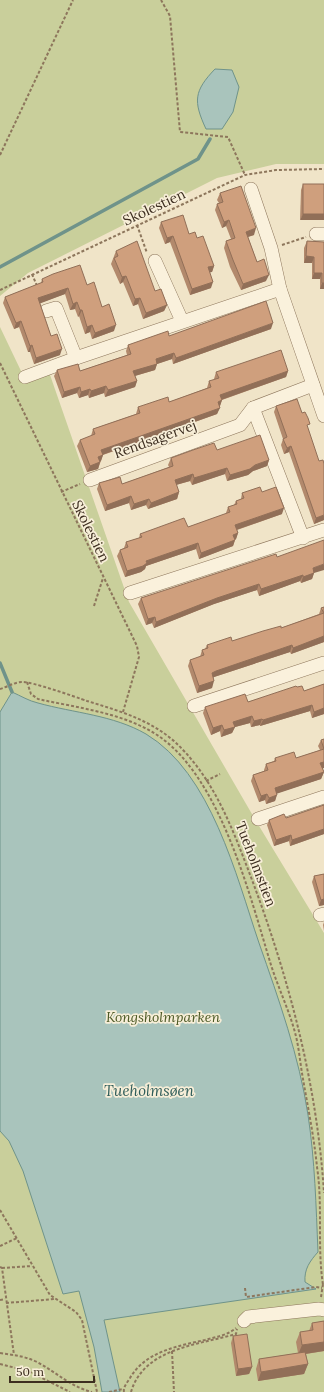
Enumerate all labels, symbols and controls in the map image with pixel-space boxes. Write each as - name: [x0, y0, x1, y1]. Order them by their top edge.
- street label: Skolestien: [120, 185, 189, 229]
- street label: Rendsagervej: [111, 416, 199, 462]
- street label: Skolestien: [68, 497, 114, 565]
- street label: Tueholmstien: [232, 819, 281, 909]
- park label: Kongsholmparken: [106, 1008, 220, 1026]
- water label: Tueholmsøen: [104, 1081, 195, 1100]
- scale bar: [10, 1358, 94, 1384]
- text: 50 m: [16, 1364, 44, 1379]

